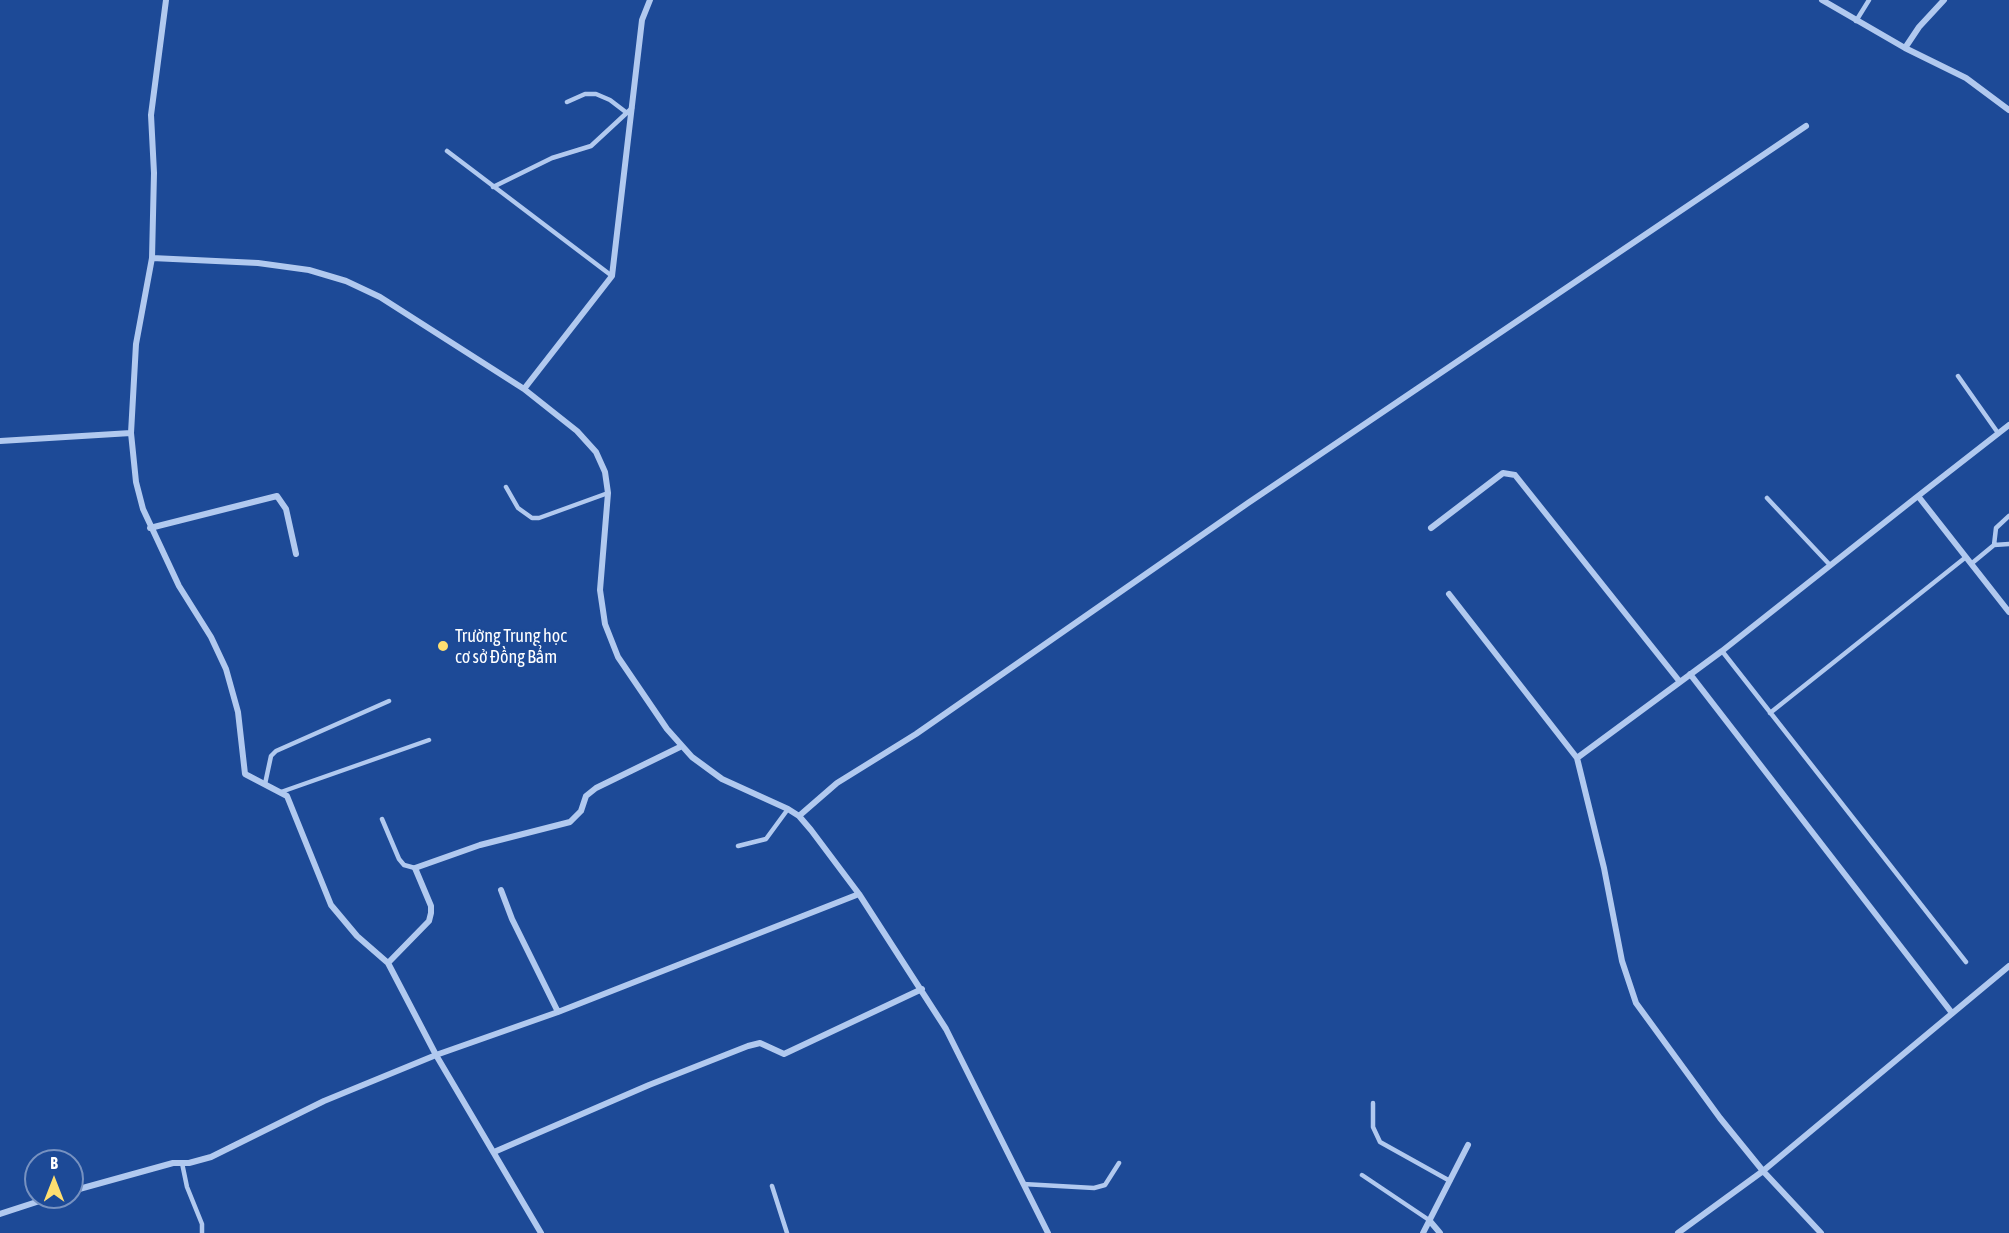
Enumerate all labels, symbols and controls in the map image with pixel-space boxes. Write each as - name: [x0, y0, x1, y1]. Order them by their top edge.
- place label: Trường Trung học cơ sở Đồng Bẩm: [455, 625, 567, 668]
- marker: Trường Trung học cơ sở Đồng Bẩm: [436, 639, 450, 653]
- north arrow: [24, 1149, 84, 1209]
- text: B: [50, 1154, 58, 1172]

